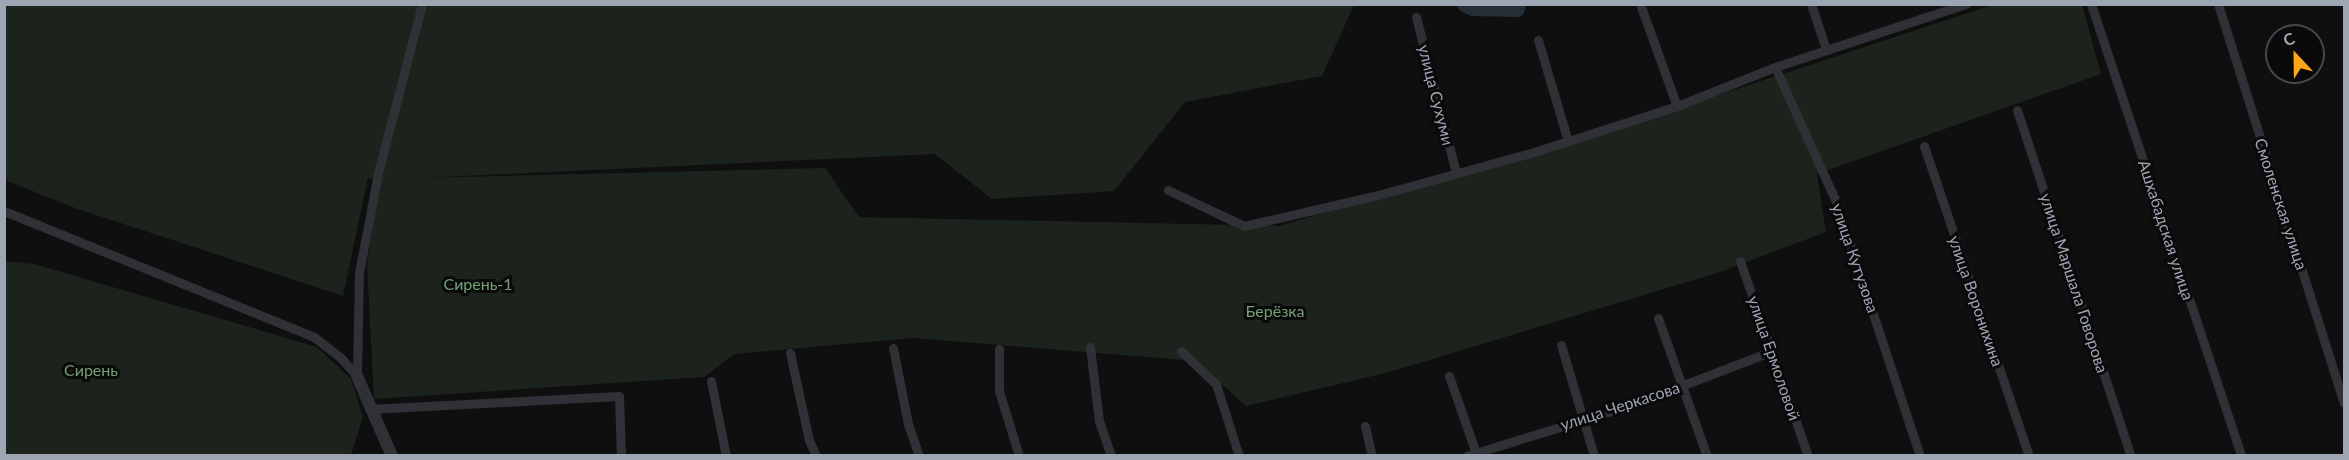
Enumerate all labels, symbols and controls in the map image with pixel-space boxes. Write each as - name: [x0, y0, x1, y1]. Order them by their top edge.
- north arrow: [2265, 24, 2325, 84]
- text: С: [2280, 28, 2297, 49]
- street label: улица Сухуми: [1414, 43, 1458, 147]
- street label: Смоленская улица: [2251, 136, 2311, 272]
- street label: Ашхабадская улица: [2134, 157, 2198, 303]
- street label: улица Маршала Говорова: [2036, 191, 2112, 375]
- street label: улица Кутузова: [1827, 201, 1883, 315]
- street label: улица Воронихина: [1945, 233, 2007, 369]
- park label: Сирень-1: [444, 274, 512, 294]
- street label: улица Ермоловой: [1744, 293, 1804, 423]
- park label: Берёзка: [1245, 301, 1305, 321]
- park label: Сирень: [64, 360, 118, 380]
- street label: улица Черкасова: [1558, 378, 1682, 434]

